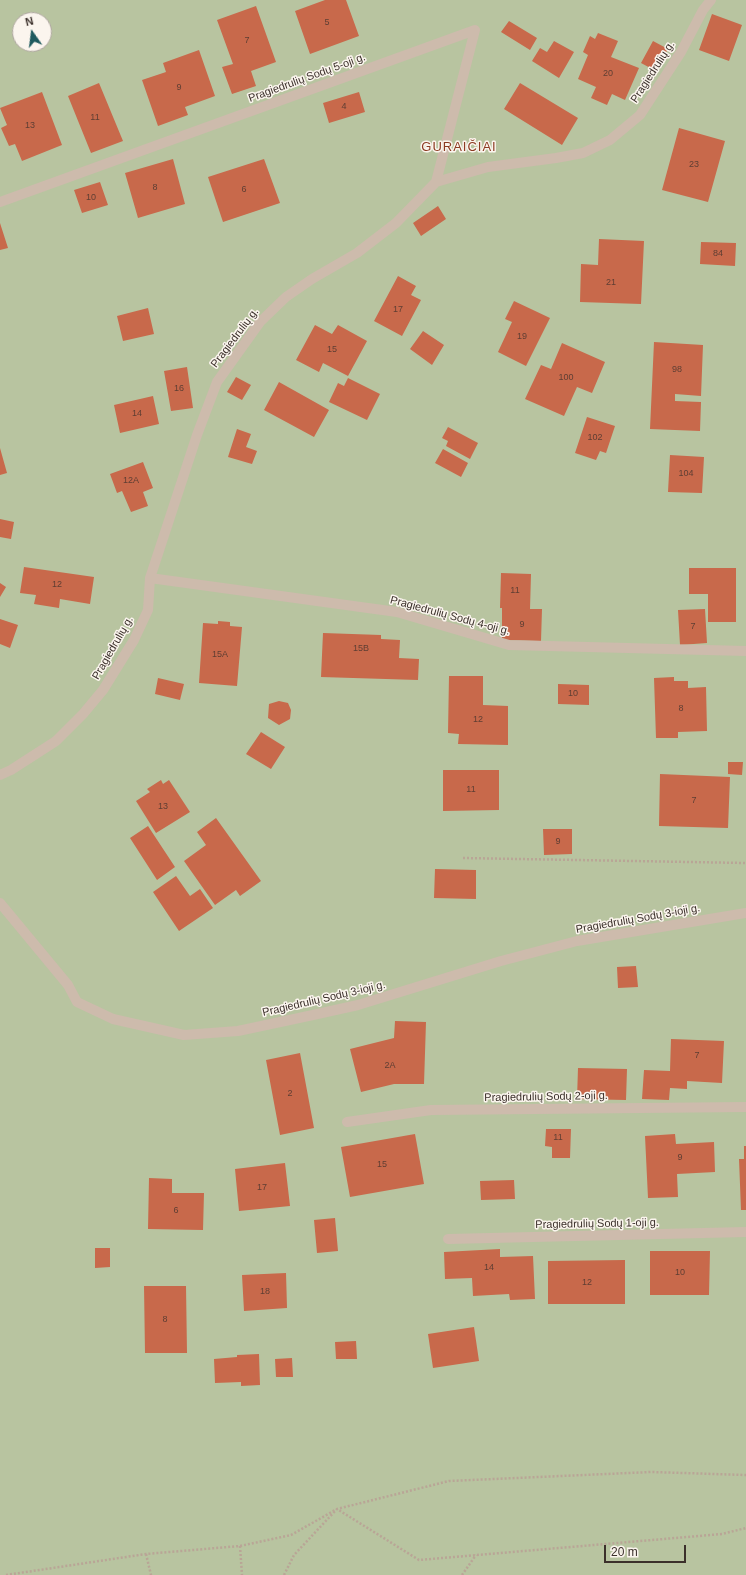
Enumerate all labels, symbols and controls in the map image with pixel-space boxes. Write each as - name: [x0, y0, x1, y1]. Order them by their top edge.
- north arrow: [12, 12, 52, 52]
- text: N: [24, 15, 35, 28]
- house number: 5: [324, 18, 330, 28]
- house number: 7: [244, 36, 250, 46]
- street label: Pragiedrulių g.: [628, 39, 678, 105]
- street label: Pragiedrulių Sodų 5-oji g.: [247, 51, 367, 105]
- house number: 20: [603, 69, 613, 79]
- house number: 9: [176, 83, 182, 93]
- house number: 4: [341, 102, 347, 112]
- house number: 11: [90, 113, 100, 123]
- house number: 13: [25, 121, 35, 131]
- district label: GURAIČIAI: [421, 139, 497, 155]
- house number: 23: [689, 160, 699, 170]
- house number: 8: [152, 183, 158, 193]
- house number: 6: [241, 185, 247, 195]
- house number: 10: [86, 193, 96, 203]
- house number: 84: [713, 249, 723, 259]
- house number: 21: [606, 278, 616, 288]
- house number: 17: [393, 305, 403, 315]
- street label: Pragiedrulių g.: [208, 306, 262, 370]
- house number: 19: [517, 332, 527, 342]
- house number: 15: [327, 345, 337, 355]
- house number: 98: [672, 365, 682, 375]
- house number: 100: [558, 373, 574, 383]
- house number: 16: [174, 384, 184, 394]
- house number: 14: [132, 409, 142, 419]
- house number: 102: [587, 433, 603, 443]
- house number: 104: [678, 469, 694, 479]
- house number: 12A: [123, 476, 139, 486]
- house number: 12: [52, 580, 62, 590]
- house number: 11: [510, 586, 520, 596]
- street label: Pragiedrulių Sodų 4-oji g.: [389, 594, 511, 638]
- street label: Pragiedrulių g.: [90, 614, 136, 682]
- house number: 9: [519, 620, 525, 630]
- house number: 7: [690, 622, 696, 632]
- house number: 15B: [353, 644, 369, 654]
- house number: 15A: [212, 650, 228, 660]
- house number: 10: [568, 689, 578, 699]
- house number: 8: [678, 704, 684, 714]
- house number: 12: [473, 715, 483, 725]
- house number: 11: [466, 785, 476, 795]
- house number: 7: [691, 796, 697, 806]
- house number: 13: [158, 802, 168, 812]
- house number: 9: [555, 837, 561, 847]
- street label: Pragiedrulių Sodų 3-ioji g.: [575, 902, 701, 936]
- street label: Pragiedrulių Sodų 3-ioji g.: [261, 978, 387, 1020]
- house number: 7: [694, 1051, 700, 1061]
- house number: 2A: [384, 1061, 396, 1071]
- house number: 2: [287, 1089, 293, 1099]
- street label: Pragiedrulių Sodų 2-oji g.: [484, 1089, 608, 1105]
- house number: 11: [553, 1133, 563, 1143]
- house number: 9: [677, 1153, 683, 1163]
- house number: 15: [377, 1160, 387, 1170]
- house number: 17: [257, 1183, 267, 1193]
- house number: 6: [173, 1206, 179, 1216]
- street label: Pragiedrulių Sodų 1-oji g.: [535, 1216, 659, 1232]
- house number: 14: [484, 1263, 494, 1273]
- house number: 10: [675, 1268, 685, 1278]
- house number: 12: [582, 1278, 592, 1288]
- house number: 18: [260, 1287, 270, 1297]
- house number: 8: [162, 1315, 168, 1325]
- scale bar: [606, 1537, 688, 1563]
- text: 20 m: [611, 1545, 638, 1559]

